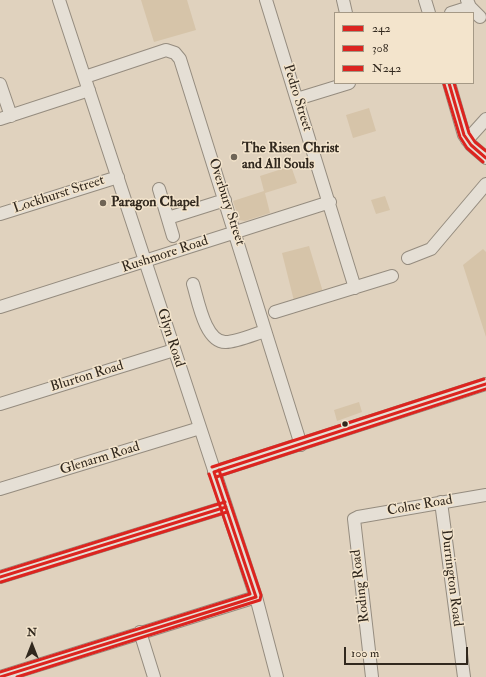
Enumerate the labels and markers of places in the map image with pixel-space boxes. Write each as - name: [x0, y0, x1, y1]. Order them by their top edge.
- place label: The Risen Christ and All Souls: [242, 141, 339, 174]
- marker: The Risen Christ and All Souls: [229, 152, 239, 162]
- place label: Paragon Chapel: [111, 195, 199, 211]
- marker: Paragon Chapel: [98, 198, 108, 208]
- unlabelled marker: [340, 419, 350, 429]

